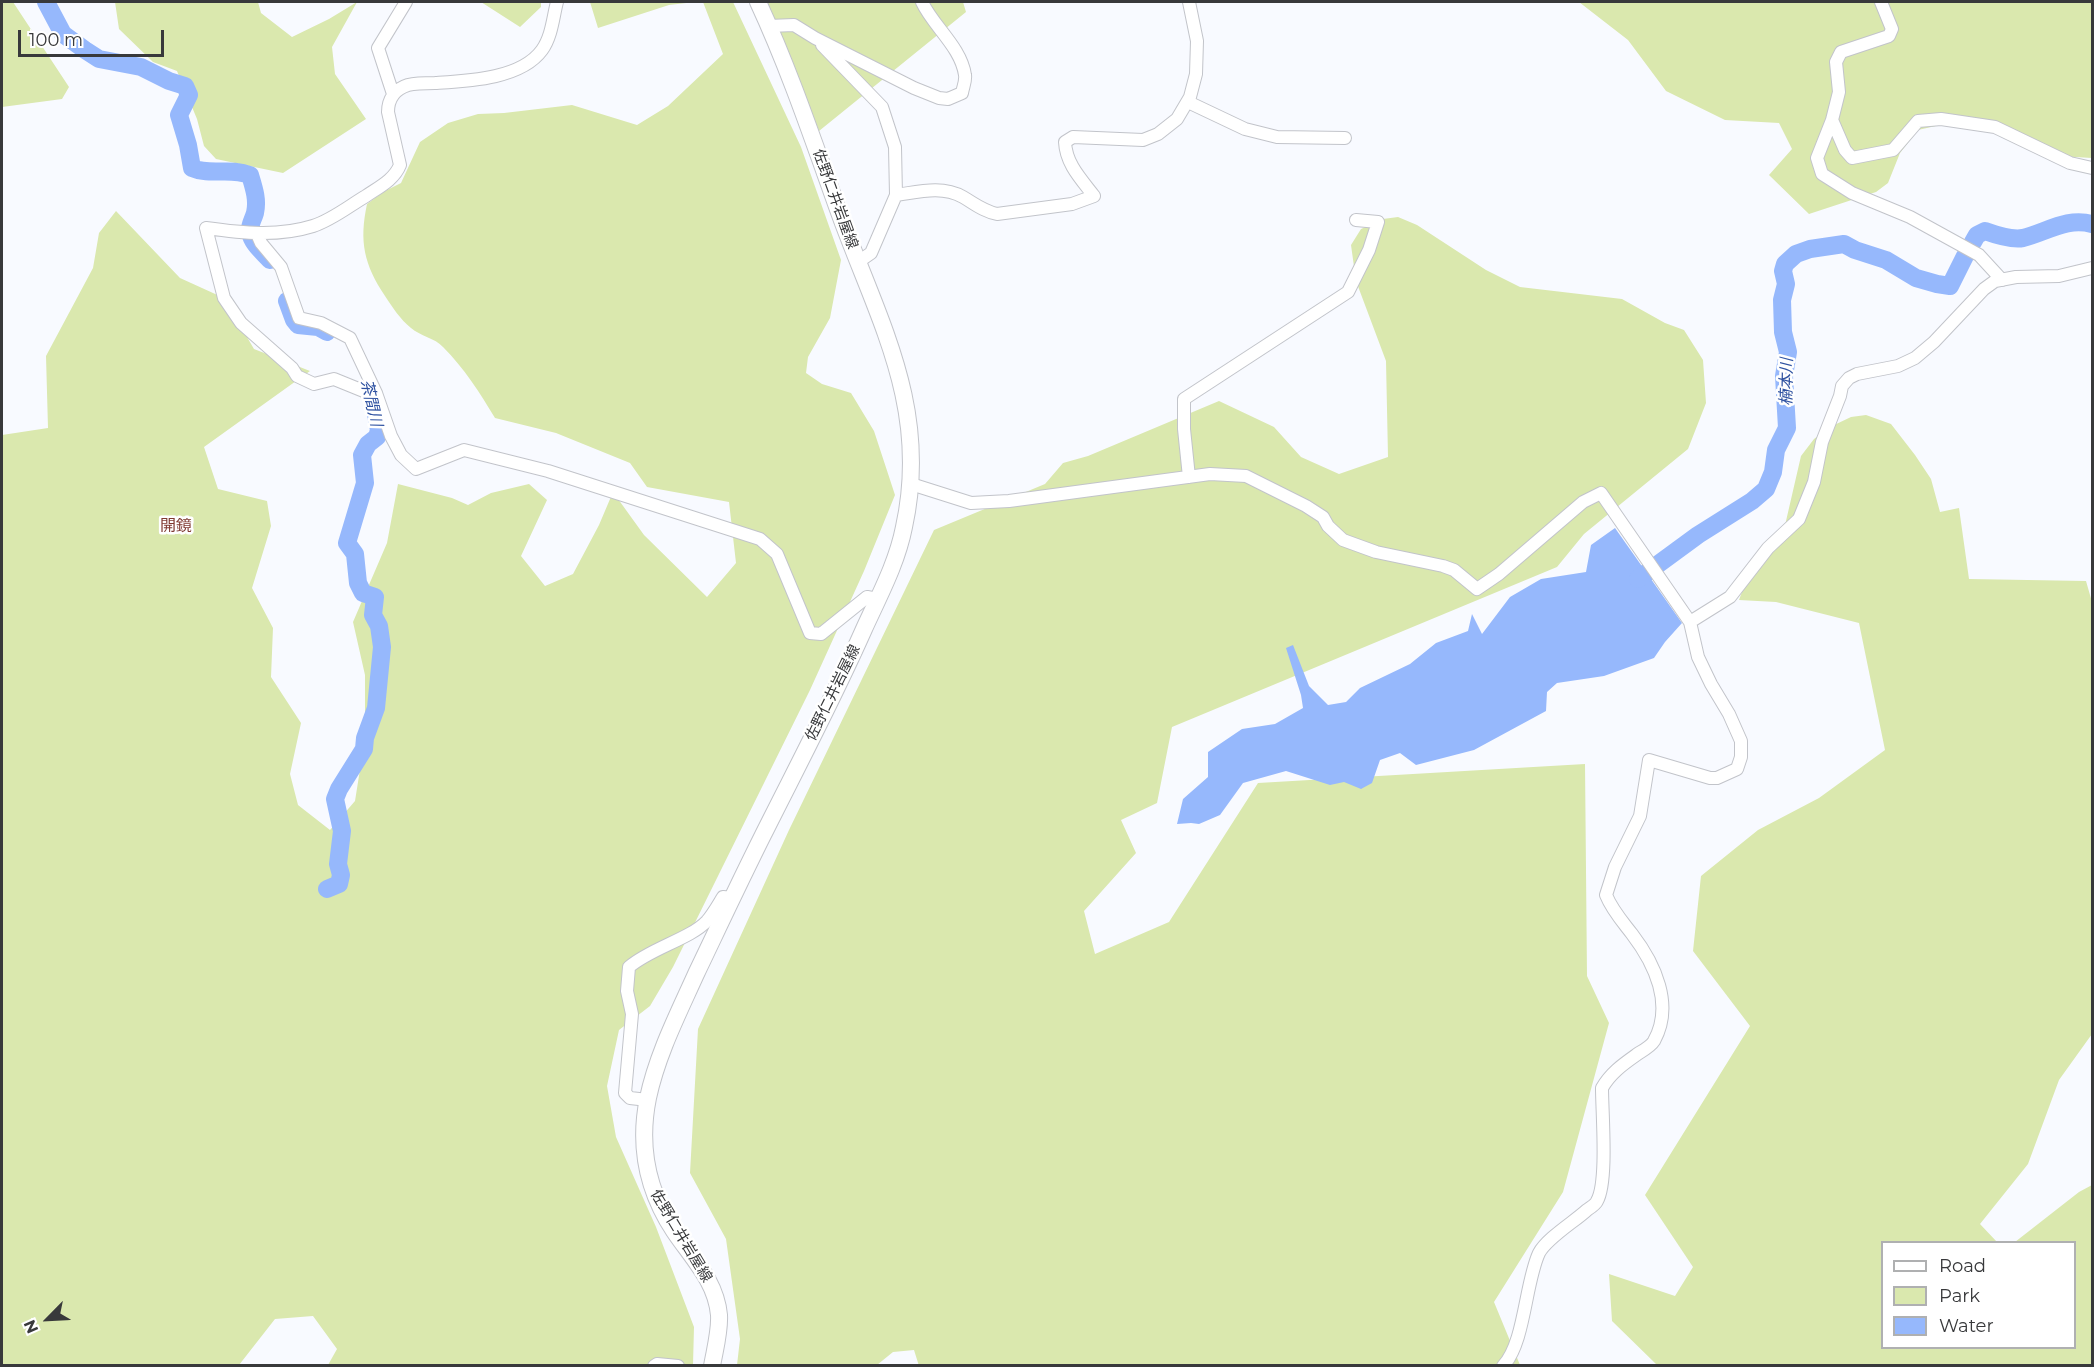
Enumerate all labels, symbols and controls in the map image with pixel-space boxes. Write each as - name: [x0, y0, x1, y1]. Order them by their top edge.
- scale bar: [21, 18, 166, 56]
- text: 100 m: [29, 29, 83, 51]
- street label: 佐野仁井岩屋線: [809, 147, 861, 251]
- water label: 楠本川: [1777, 358, 1797, 406]
- water label: 茶間川: [356, 377, 386, 429]
- district label: 開鏡: [160, 516, 192, 536]
- street label: 佐野仁井岩屋線: [802, 642, 864, 744]
- street label: 佐野仁井岩屋線: [646, 1186, 716, 1286]
- legend: [1881, 1241, 2076, 1349]
- text: Road: [1939, 1255, 1986, 1277]
- text: Park: [1939, 1285, 1980, 1307]
- north arrow: [18, 1289, 78, 1349]
- text: Water: [1939, 1315, 1994, 1337]
- text: N: [20, 1317, 42, 1336]

